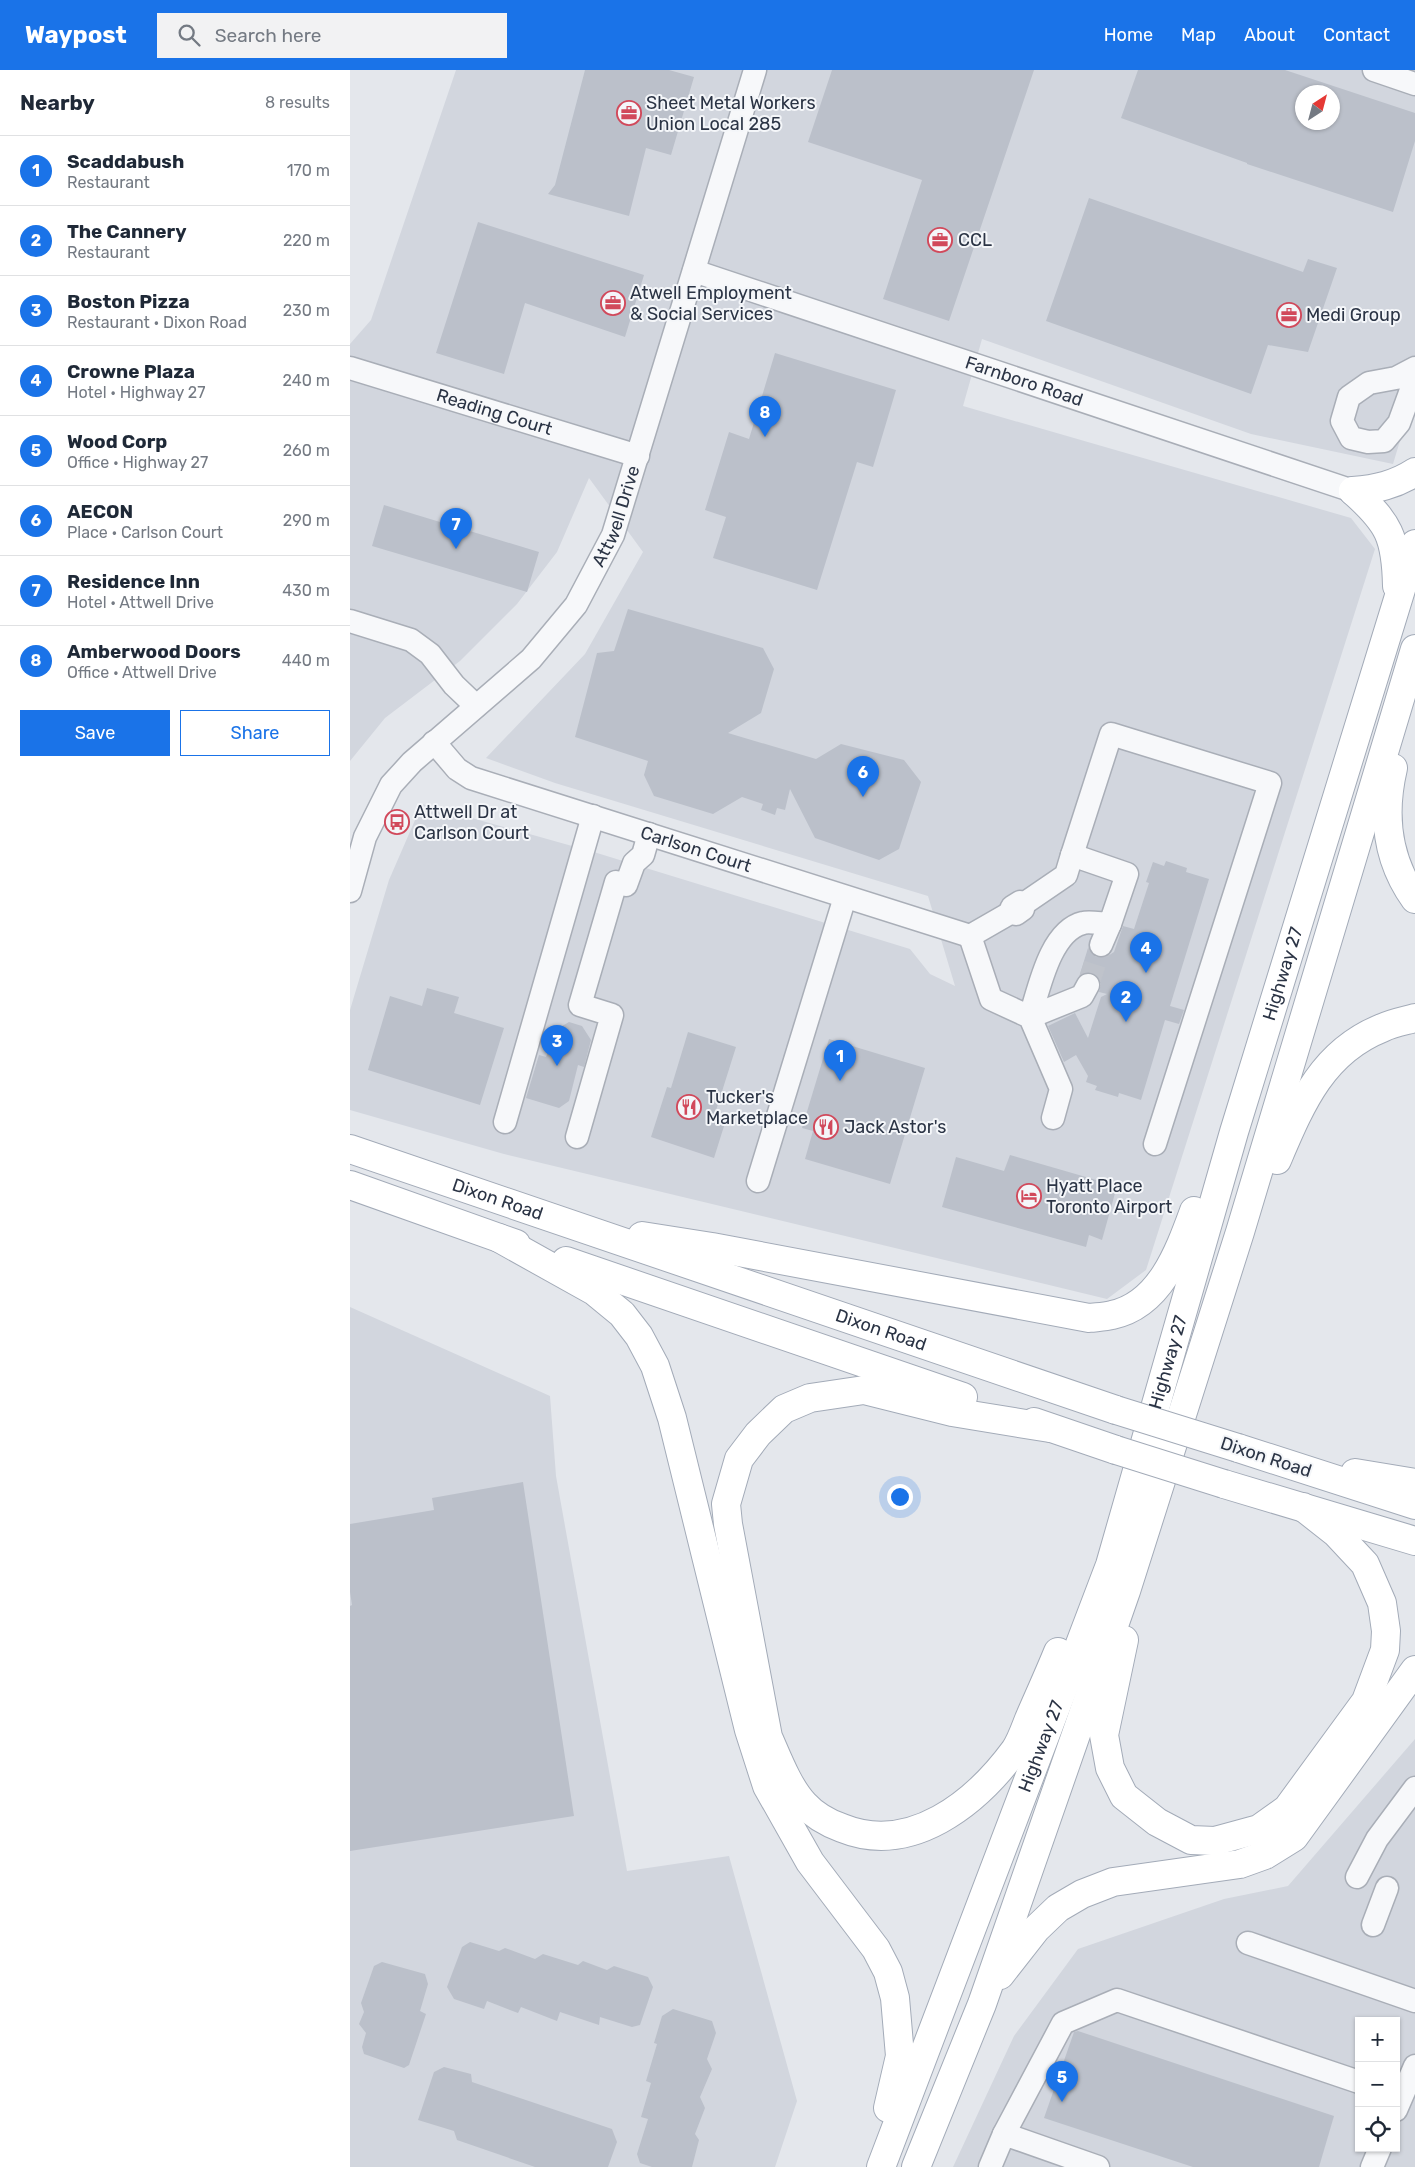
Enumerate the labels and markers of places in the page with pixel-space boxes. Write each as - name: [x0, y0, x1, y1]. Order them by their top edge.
- place label: Sheet Metal Workers Union Local 285: [646, 92, 816, 135]
- office icon: Sheet Metal Workers Union Local 285: [616, 100, 642, 126]
- office icon: CCL: [927, 227, 953, 253]
- place label: CCL: [958, 229, 992, 251]
- place label: Atwell Employment & Social Services: [630, 282, 792, 325]
- office icon: Atwell Employment & Social Services: [600, 290, 626, 316]
- office icon: Medi Group: [1276, 302, 1302, 328]
- place label: Medi Group: [1306, 304, 1401, 326]
- pin: 8: [749, 396, 781, 437]
- pin: 7: [440, 508, 472, 549]
- pin: 6: [847, 756, 879, 797]
- place label: Attwell Dr at Carlson Court: [414, 801, 529, 844]
- bus stop icon: Attwell Dr at Carlson Court: [384, 809, 410, 835]
- pin: 4: [1130, 932, 1162, 973]
- pin: 2: [1110, 981, 1142, 1022]
- pin: 3: [541, 1025, 573, 1066]
- pin: 1: [824, 1040, 856, 1081]
- place label: Tucker's Marketplace: [706, 1086, 808, 1129]
- restaurant icon: Tucker's Marketplace: [676, 1094, 702, 1120]
- restaurant icon: Jack Astor's: [813, 1114, 839, 1140]
- place label: Jack Astor's: [844, 1116, 946, 1138]
- place label: Hyatt Place Toronto Airport: [1046, 1175, 1172, 1218]
- hotel icon: Hyatt Place Toronto Airport: [1016, 1183, 1042, 1209]
- pin: 5: [1046, 2061, 1078, 2102]

